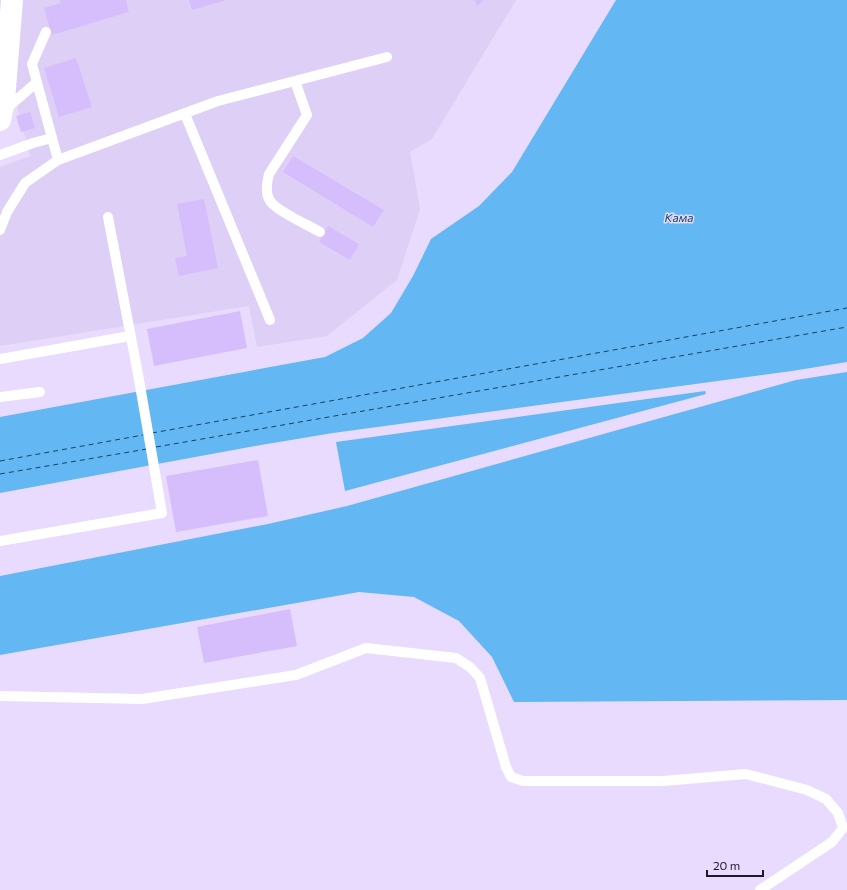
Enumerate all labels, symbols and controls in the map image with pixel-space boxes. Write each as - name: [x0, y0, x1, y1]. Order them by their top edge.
- water label: Кама: [664, 210, 694, 224]
- scale bar: [707, 852, 763, 878]
- text: 20 m: [713, 858, 740, 872]

